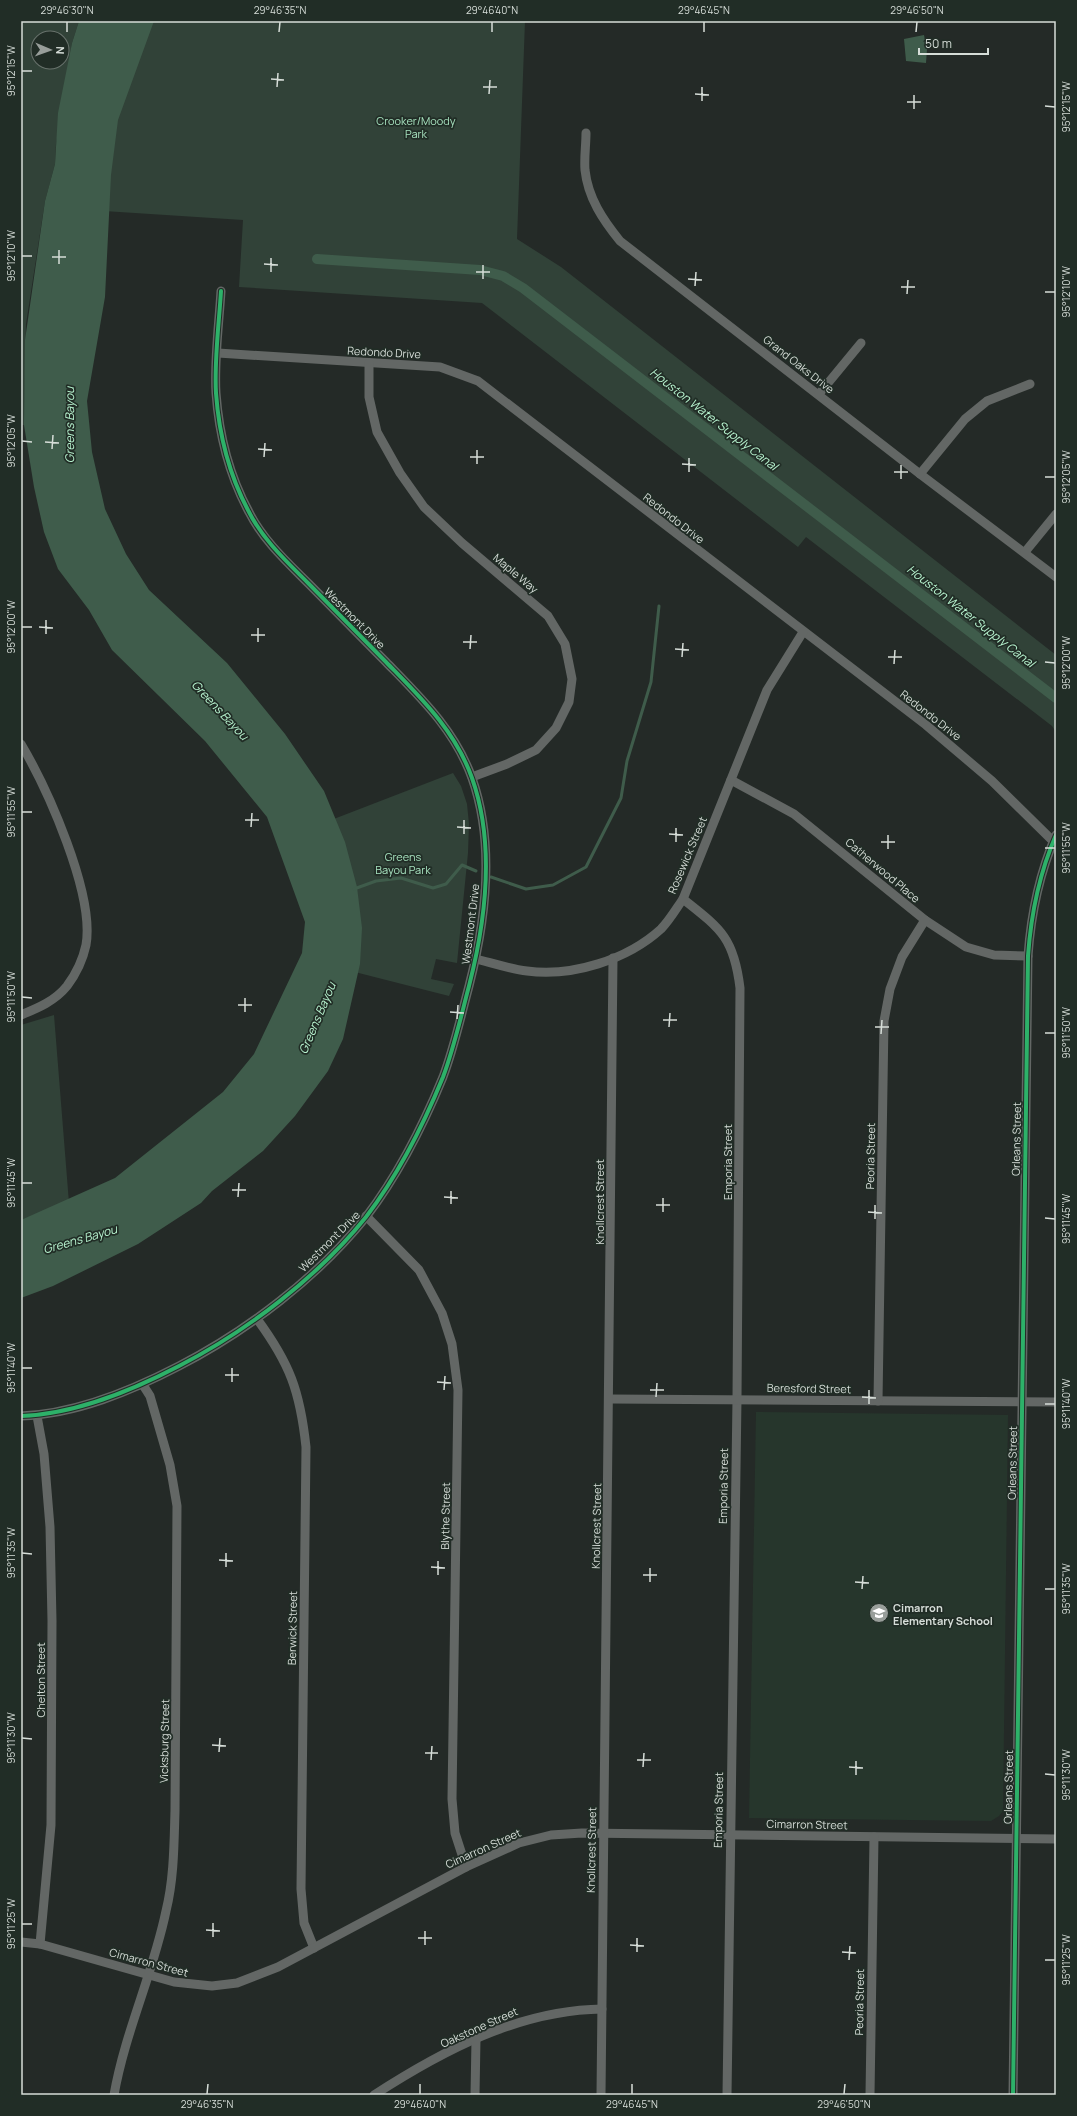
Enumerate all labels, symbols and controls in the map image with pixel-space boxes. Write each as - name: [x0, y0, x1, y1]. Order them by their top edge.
- text: 29°46'30"N: [40, 3, 94, 17]
- text: 29°46'35"N: [254, 3, 307, 17]
- text: 29°46'40"N: [466, 3, 518, 17]
- text: 29°46'45"N: [678, 3, 730, 17]
- text: 29°46'50"N: [890, 3, 944, 17]
- north arrow: [30, 30, 70, 70]
- scale bar: [919, 30, 988, 56]
- text: 50 m: [925, 35, 952, 52]
- text: 95°12'15"W: [4, 45, 18, 97]
- text: N: [53, 46, 68, 55]
- text: 95°12'15"W: [1059, 81, 1073, 133]
- park label: Crooker/Moody Park: [376, 113, 456, 141]
- text: 95°12'10"W: [4, 230, 18, 282]
- text: 95°12'10"W: [1059, 266, 1073, 318]
- street label: Grand Oaks Drive: [761, 332, 838, 397]
- street label: Redondo Drive: [347, 343, 422, 361]
- water label: Houston Water Supply Canal: [647, 364, 783, 476]
- water label: Greens Bayou: [61, 386, 78, 463]
- text: 95°12'05"W: [4, 414, 18, 468]
- text: 95°12'05"W: [1059, 450, 1073, 504]
- street label: Redondo Drive: [640, 489, 708, 547]
- street label: Maple Way: [490, 550, 542, 596]
- water label: Houston Water Supply Canal: [904, 561, 1040, 673]
- street label: Westmont Drive: [321, 584, 389, 652]
- text: 95°12'00"W: [4, 600, 18, 654]
- text: 95°12'00"W: [1059, 636, 1073, 690]
- water label: Greens Bayou: [188, 676, 253, 744]
- street label: Redondo Drive: [897, 686, 965, 744]
- text: 95°11'55"W: [4, 786, 18, 838]
- street label: Rosewick Street: [664, 814, 710, 896]
- text: 95°11'55"W: [1059, 822, 1073, 874]
- street label: Catherwood Place: [843, 834, 924, 906]
- park label: Greens Bayou Park: [375, 849, 431, 877]
- street label: Westmont Drive: [458, 882, 482, 965]
- text: 95°11'50"W: [4, 971, 18, 1023]
- water label: Greens Bayou: [294, 979, 340, 1056]
- text: 95°11'50"W: [1059, 1007, 1073, 1059]
- street label: Orleans Street: [1008, 1102, 1024, 1176]
- street label: Peoria Street: [862, 1123, 878, 1189]
- street label: Emporia Street: [720, 1124, 735, 1200]
- text: 95°11'45"W: [4, 1157, 18, 1208]
- street label: Knollcrest Street: [592, 1159, 607, 1245]
- text: 95°11'45"W: [1059, 1193, 1073, 1244]
- street label: Westmont Drive: [295, 1207, 363, 1275]
- water label: Greens Bayou: [41, 1220, 120, 1258]
- text: 95°11'40"W: [4, 1342, 18, 1393]
- text: 95°11'40"W: [1059, 1378, 1073, 1429]
- street label: Beresford Street: [767, 1380, 851, 1396]
- street label: Orleans Street: [1004, 1426, 1020, 1500]
- street label: Emporia Street: [715, 1448, 731, 1524]
- street label: Blythe Street: [437, 1482, 453, 1550]
- street label: Knollcrest Street: [588, 1483, 604, 1569]
- text: 95°11'35"W: [4, 1527, 18, 1579]
- text: 95°11'35"W: [1059, 1563, 1073, 1615]
- street label: Berwick Street: [284, 1591, 300, 1665]
- place label: Cimarron Elementary School: [893, 1600, 993, 1628]
- school or university icon: Cimarron Elementary School: [868, 1602, 890, 1624]
- street label: Chelton Street: [33, 1642, 48, 1718]
- street label: Vicksburg Street: [156, 1699, 172, 1783]
- text: 95°11'30"W: [4, 1712, 18, 1764]
- text: 95°11'30"W: [1059, 1749, 1073, 1801]
- street label: Orleans Street: [1000, 1750, 1016, 1824]
- street label: Emporia Street: [710, 1772, 726, 1848]
- street label: Knollcrest Street: [583, 1807, 599, 1893]
- street label: Cimarron Street: [766, 1816, 848, 1832]
- street label: Cimarron Street: [443, 1825, 523, 1871]
- text: 95°11'25"W: [4, 1898, 18, 1950]
- text: 95°11'25"W: [1059, 1934, 1073, 1986]
- street label: Cimarron Street: [108, 1944, 190, 1980]
- street label: Peoria Street: [851, 1969, 867, 2035]
- street label: Oakstone Street: [438, 2003, 520, 2051]
- text: 29°46'35"N: [181, 2097, 234, 2111]
- text: 29°46'40"N: [394, 2097, 446, 2111]
- text: 29°46'45"N: [606, 2097, 658, 2111]
- text: 29°46'50"N: [817, 2097, 871, 2111]

